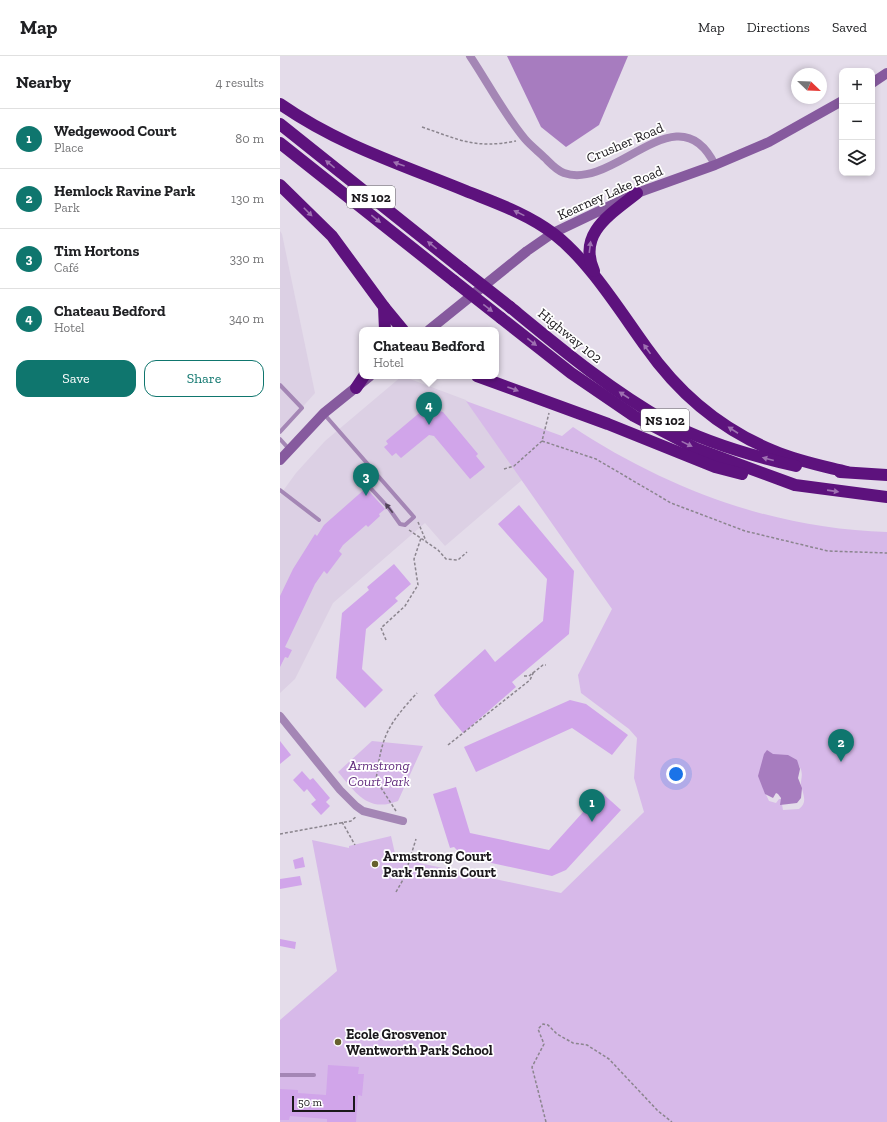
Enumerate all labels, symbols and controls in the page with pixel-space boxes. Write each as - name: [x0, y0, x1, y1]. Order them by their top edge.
- text: Map: [20, 16, 57, 39]
- text: Map: [698, 19, 725, 36]
- text: Directions: [747, 19, 810, 36]
- text: Saved: [832, 19, 867, 36]
- north arrow: [791, 68, 827, 104]
- map controls: [839, 68, 875, 176]
- button: +: [839, 68, 875, 104]
- text: Nearby: [16, 72, 71, 92]
- text: 4 results: [216, 75, 264, 90]
- button: −: [839, 104, 875, 140]
- street label: Crusher Road: [584, 119, 666, 167]
- text: Wedgewood Court: [54, 122, 176, 140]
- text: 1: [26, 131, 32, 146]
- text: 80 m: [235, 131, 264, 146]
- text: Place: [54, 140, 83, 155]
- button: layers: [839, 140, 875, 176]
- one-way arrow: [325, 160, 336, 169]
- one-way arrow: [393, 161, 405, 167]
- street label: Kearney Lake Road: [555, 162, 666, 224]
- text: Hemlock Ravine Park: [54, 182, 195, 200]
- road number: NS 102: [347, 186, 395, 208]
- text: 2: [26, 191, 32, 206]
- text: 130 m: [231, 191, 264, 206]
- text: Park: [54, 200, 80, 215]
- one-way arrow: [303, 207, 313, 217]
- one-way arrow: [514, 210, 525, 216]
- one-way arrow: [371, 215, 382, 223]
- one-way arrow: [427, 241, 438, 250]
- one-way arrow: [587, 241, 593, 253]
- text: Tim Hortons: [54, 242, 139, 260]
- text: 3: [26, 251, 32, 266]
- text: 330 m: [230, 251, 264, 266]
- text: Café: [54, 260, 79, 275]
- text: Chateau Bedford: [54, 302, 166, 320]
- one-way arrow: [483, 304, 494, 312]
- street label: Highway 102: [534, 305, 606, 367]
- text: 4: [25, 311, 33, 326]
- text: 340 m: [229, 311, 264, 326]
- text: Hotel: [54, 320, 85, 335]
- popup: [359, 327, 499, 379]
- text: Chateau Bedford: [373, 337, 485, 355]
- one-way arrow: [526, 338, 537, 346]
- one-way arrow: [643, 344, 651, 355]
- text: Hotel: [373, 355, 404, 370]
- button: Save: [16, 360, 136, 397]
- button: Share: [144, 360, 264, 397]
- one-way arrow: [508, 387, 520, 393]
- one-way arrow: [619, 391, 629, 399]
- pin: 4: [416, 392, 442, 425]
- road number: NS 102: [641, 409, 689, 431]
- one-way arrow: [728, 426, 738, 434]
- one-way arrow: [681, 441, 692, 447]
- one-way arrow: [762, 456, 774, 462]
- pin: 3: [353, 463, 379, 496]
- one-way arrow: [827, 488, 839, 495]
- one-way arrow: [384, 503, 393, 514]
- pin: 2: [828, 729, 854, 762]
- park label: Armstrong Court Park: [347, 757, 410, 790]
- your location: [666, 764, 686, 784]
- pin: 1: [579, 789, 605, 822]
- place label: Armstrong Court Park Tennis Court: [383, 848, 497, 881]
- marker: Armstrong Court Park Tennis Court: [370, 859, 380, 869]
- place label: Ecole Grosvenor Wentworth Park School: [346, 1026, 493, 1059]
- marker: Ecole Grosvenor Wentworth Park School: [333, 1037, 343, 1047]
- scale bar: [292, 1094, 355, 1113]
- text: 50 m: [298, 1096, 322, 1109]

